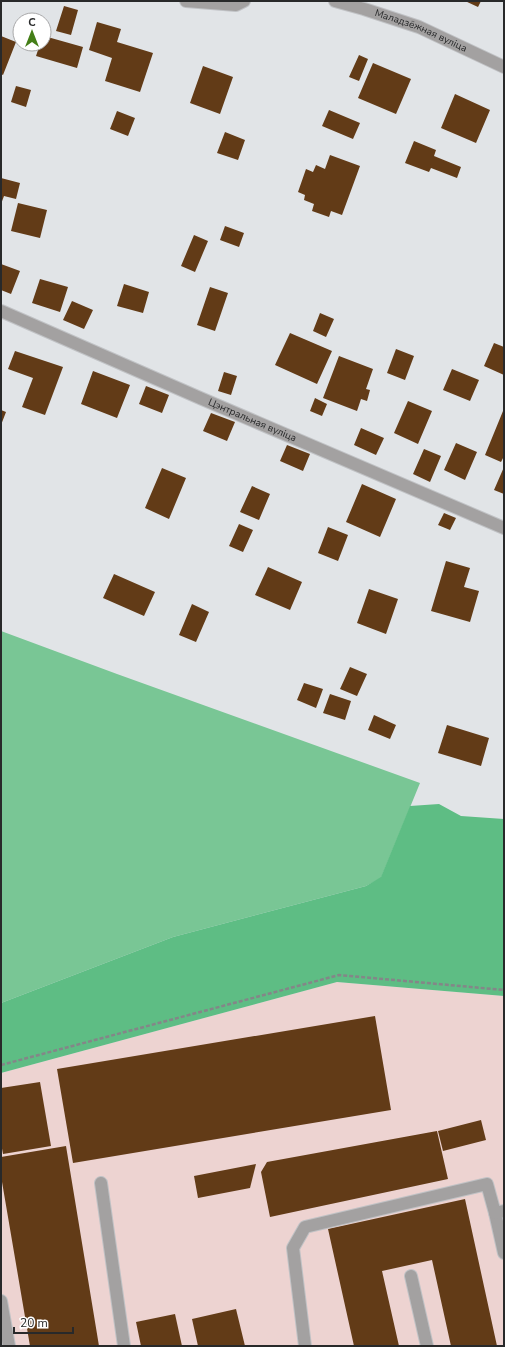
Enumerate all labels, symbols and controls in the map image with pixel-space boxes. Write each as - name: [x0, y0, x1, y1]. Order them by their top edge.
- street label: Маладзёжная вуліца: [373, 6, 469, 56]
- north arrow: [12, 12, 52, 52]
- text: С: [28, 15, 36, 30]
- street label: Цэнтральная вуліца: [206, 395, 299, 445]
- scale bar: [14, 1309, 73, 1335]
- text: 20 m: [20, 1315, 48, 1331]

